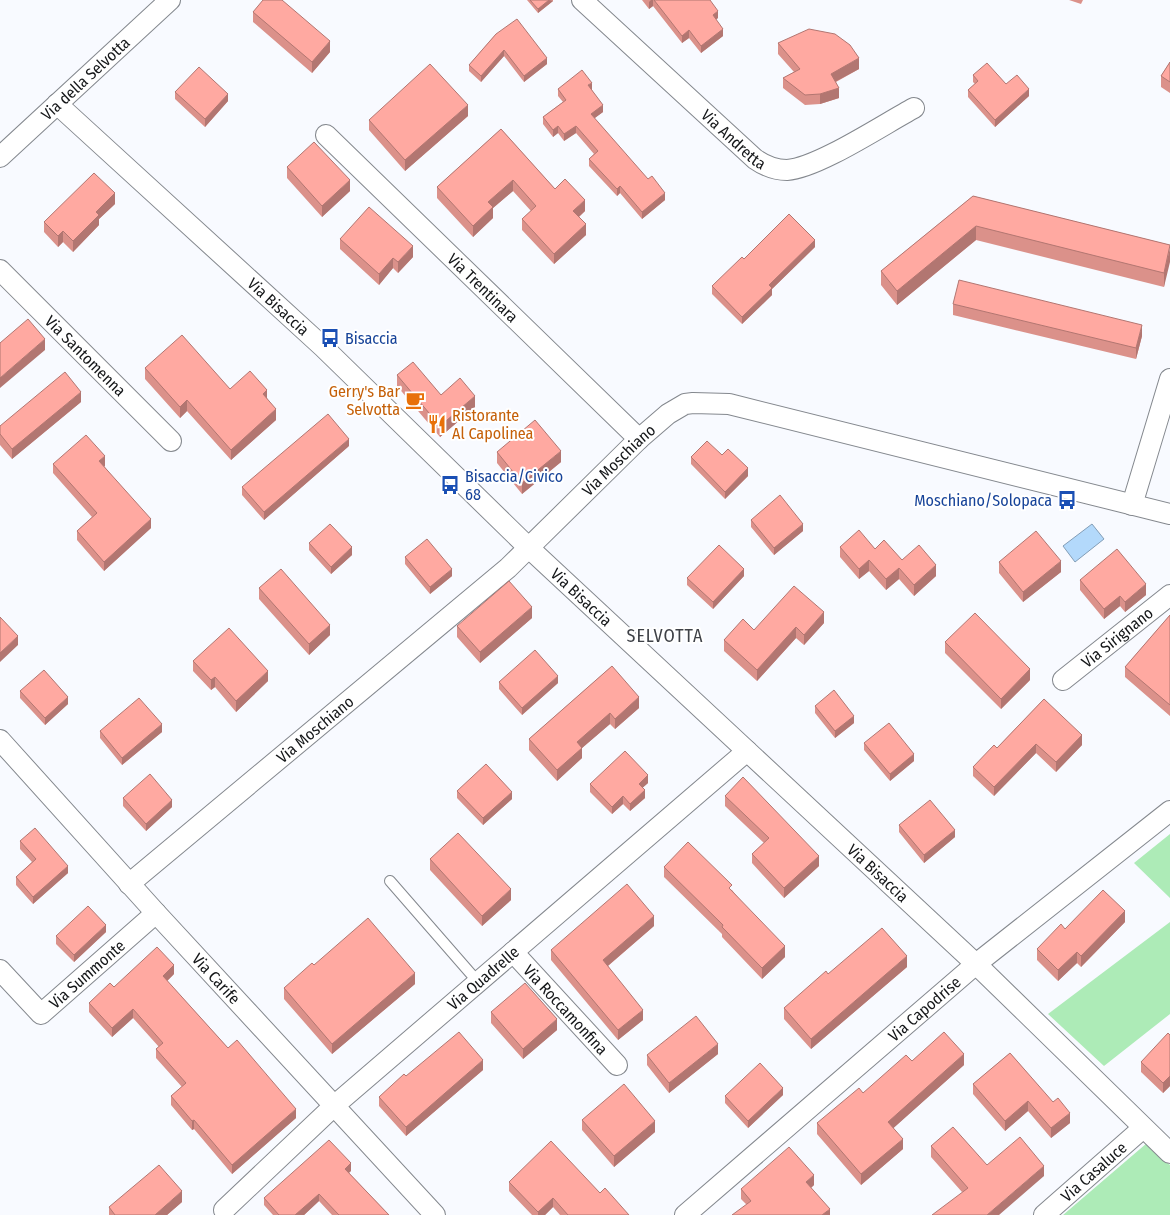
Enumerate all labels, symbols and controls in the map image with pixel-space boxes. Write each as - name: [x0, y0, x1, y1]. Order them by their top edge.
- street label: Via della Selvotta: [37, 33, 134, 124]
- street label: Via Andretta: [698, 105, 769, 173]
- street label: Via Trentinara: [444, 249, 522, 326]
- street label: Via Bisaccia: [244, 274, 313, 339]
- street label: Via Santomenna: [41, 311, 130, 400]
- bus stop icon: Bisaccia: [319, 327, 341, 349]
- place label: Bisaccia: [345, 329, 398, 348]
- place label: Gerry's Bar Selvotta: [329, 382, 400, 419]
- cafe icon: Gerry's Bar Selvotta: [404, 389, 426, 411]
- place label: Ristorante Al Capolinea: [452, 406, 534, 443]
- restaurant icon: Ristorante Al Capolinea: [426, 413, 448, 435]
- street label: Via Moschiano: [578, 420, 659, 499]
- place label: Bisaccia/Civico 68: [465, 467, 563, 504]
- bus stop icon: Bisaccia/Civico 68: [439, 474, 461, 496]
- bus stop icon: Moschiano/Solopaca: [1056, 489, 1078, 511]
- place label: Moschiano/Solopaca: [914, 491, 1052, 510]
- street label: Via Bisaccia: [547, 564, 616, 630]
- street label: Via Sirignano: [1077, 603, 1157, 671]
- district label: SELVOTTA: [626, 625, 704, 647]
- street label: Via Moschiano: [272, 691, 357, 767]
- street label: Via Bisaccia: [844, 840, 913, 906]
- street label: Via Summonte: [45, 935, 129, 1012]
- street label: Via Quadrelle: [443, 942, 523, 1014]
- street label: Via Carife: [188, 949, 244, 1008]
- street label: Via Roccamonfina: [520, 960, 612, 1058]
- street label: Via Capodrise: [884, 972, 964, 1045]
- street label: Via Casaluce: [1057, 1137, 1130, 1205]

